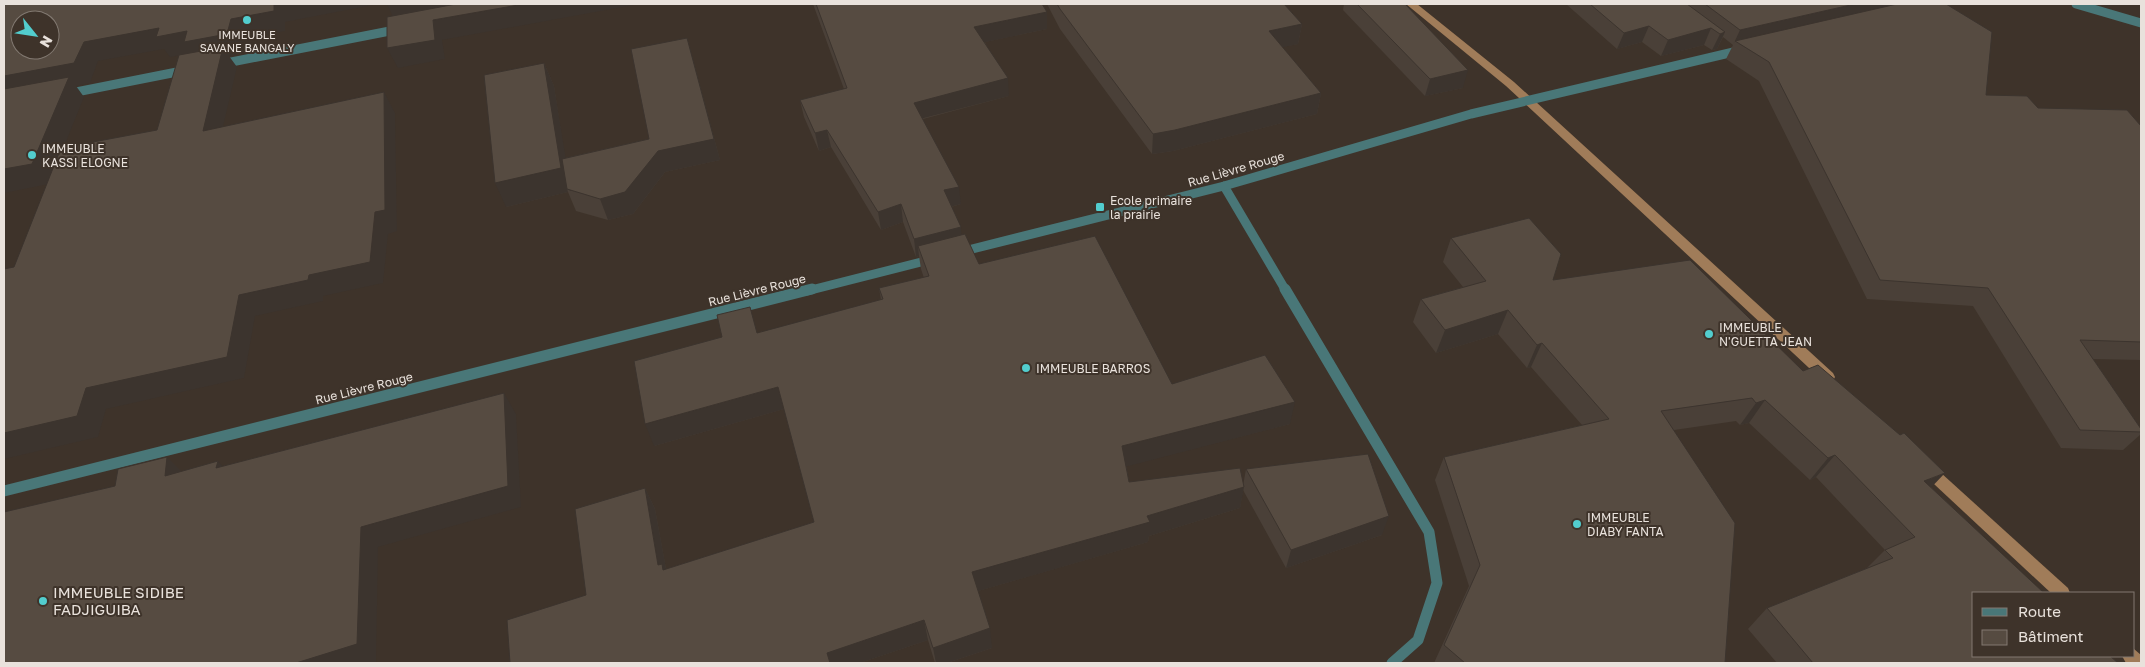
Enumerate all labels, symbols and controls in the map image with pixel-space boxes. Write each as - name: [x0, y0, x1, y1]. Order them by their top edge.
- north arrow: [10, 10, 60, 60]
- marker: IMMEUBLE SAVANE BANGALY: [241, 14, 253, 26]
- place label: IMMEUBLE SAVANE BANGALY: [200, 28, 294, 54]
- text: N: [37, 33, 57, 51]
- place label: IMMEUBLE KASSI ELOGNE: [42, 141, 128, 170]
- street label: Rue Lièvre Rouge: [1186, 148, 1286, 190]
- marker: IMMEUBLE KASSI ELOGNE: [26, 149, 38, 161]
- place label: Ecole primaire la prairie: [1110, 193, 1192, 222]
- marker: Ecole primaire la prairie: [1094, 201, 1106, 213]
- street label: Rue Lièvre Rouge: [707, 271, 807, 309]
- place label: IMMEUBLE N'GUETTA JEAN: [1719, 320, 1812, 349]
- marker: IMMEUBLE N'GUETTA JEAN: [1703, 328, 1715, 340]
- place label: IMMEUBLE BARROS: [1036, 361, 1151, 376]
- marker: IMMEUBLE BARROS: [1020, 362, 1032, 374]
- street label: Rue Lièvre Rouge: [314, 369, 414, 407]
- place label: IMMEUBLE DIABY FANTA: [1587, 510, 1664, 539]
- marker: IMMEUBLE DIABY FANTA: [1571, 518, 1583, 530]
- place label: IMMEUBLE SIDIBE FADJIGUIBA: [53, 583, 184, 618]
- legend: [1972, 592, 2135, 657]
- marker: IMMEUBLE SIDIBE FADJIGUIBA: [37, 595, 49, 607]
- text: Route: [2018, 602, 2061, 620]
- text: Bâtiment: [2018, 627, 2083, 645]

